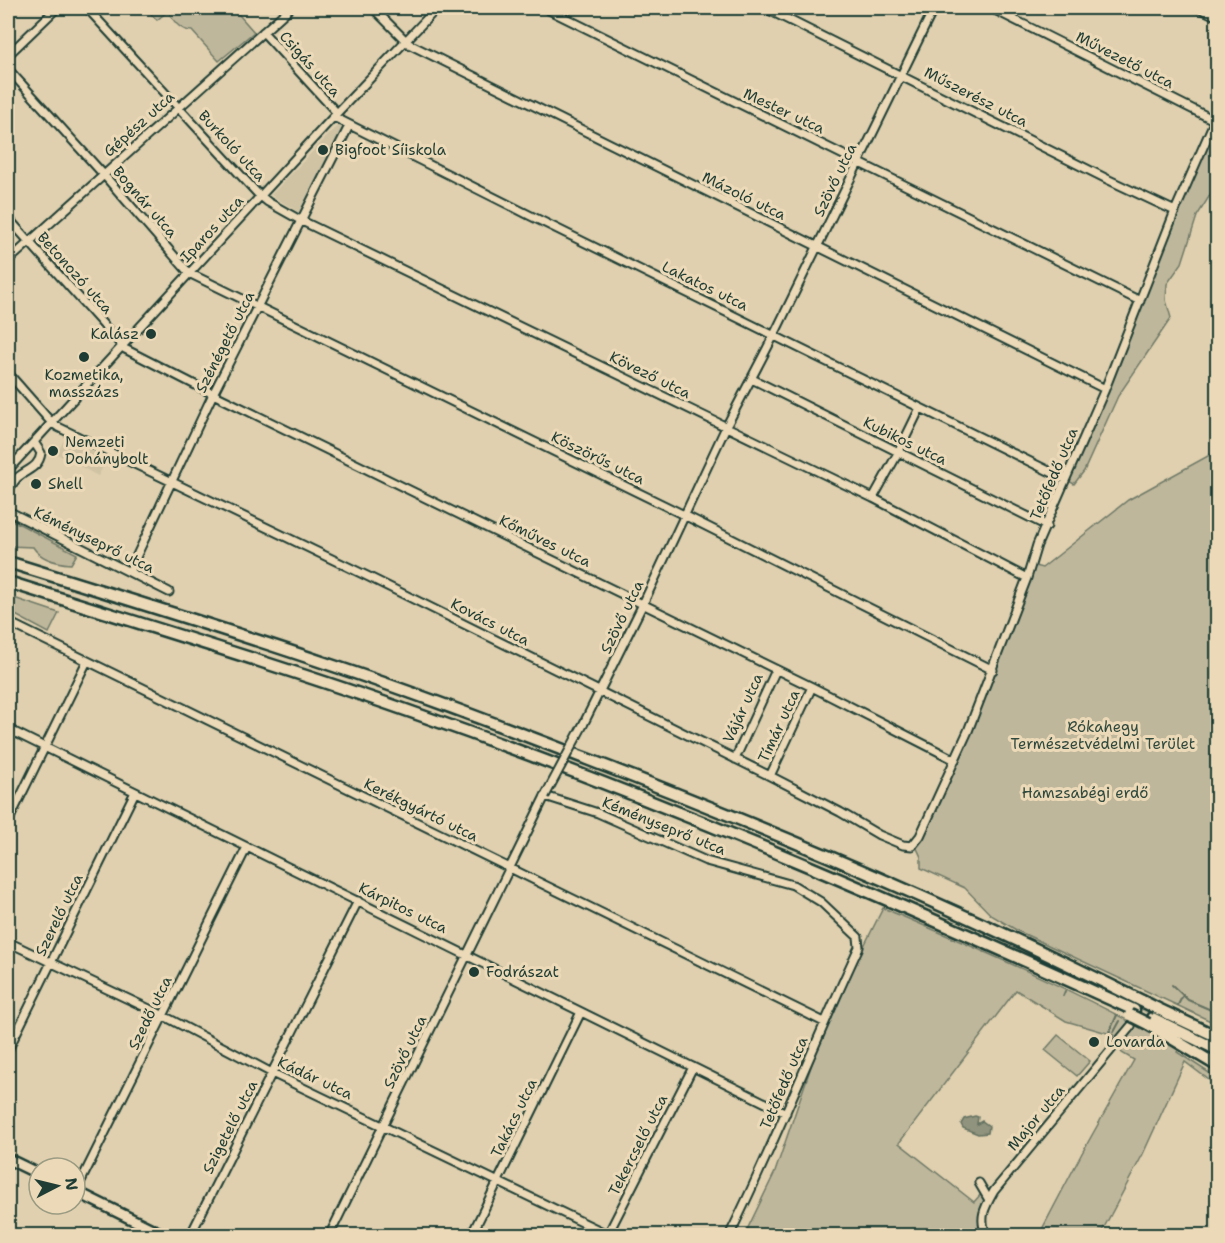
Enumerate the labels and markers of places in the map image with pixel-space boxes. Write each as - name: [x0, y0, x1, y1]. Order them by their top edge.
- place label: Bigfoot Síiskola: [335, 140, 447, 160]
- marker: Bigfoot Síiskola: [316, 143, 330, 157]
- place label: Kalász: [90, 324, 139, 344]
- marker: Kalász: [144, 327, 158, 341]
- marker: Kozmetika, masszázs: [77, 350, 91, 364]
- place label: Kozmetika, masszázs: [45, 365, 123, 402]
- place label: Nemzeti Dohánybolt: [65, 432, 149, 469]
- marker: Nemzeti Dohánybolt: [46, 444, 60, 458]
- place label: Shell: [48, 474, 83, 494]
- marker: Shell: [29, 477, 43, 491]
- place label: Fodrászat: [486, 962, 559, 982]
- marker: Fodrászat: [467, 965, 481, 979]
- place label: Lovarda: [1106, 1032, 1166, 1052]
- marker: Lovarda: [1087, 1035, 1101, 1049]

